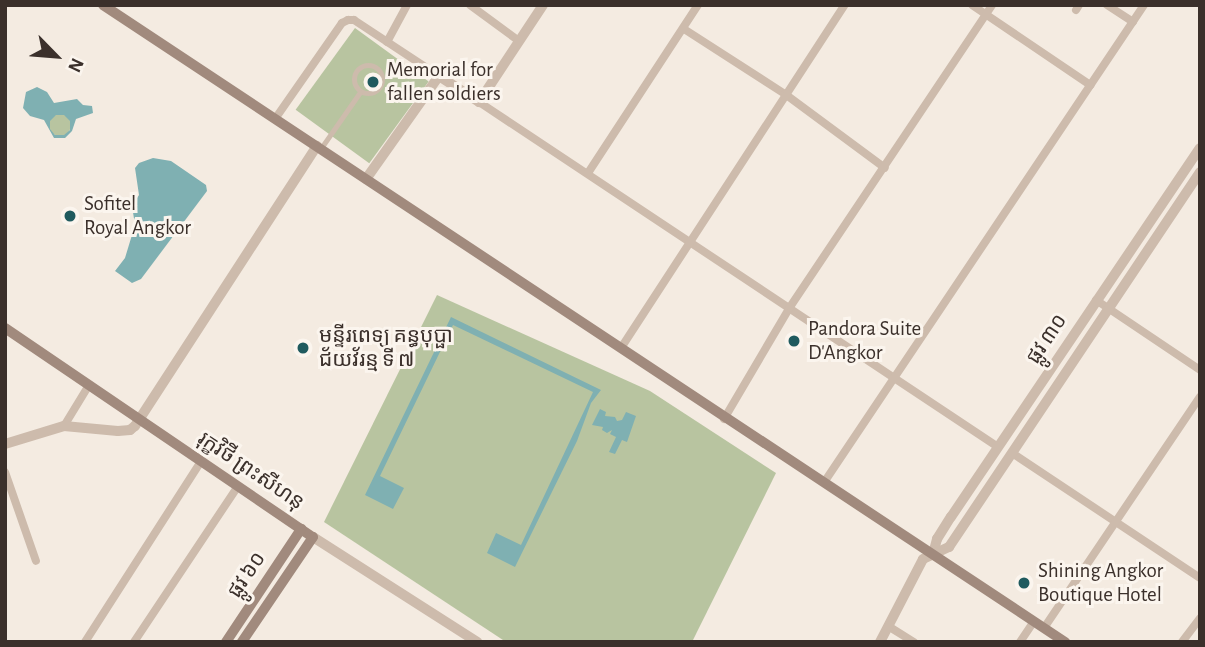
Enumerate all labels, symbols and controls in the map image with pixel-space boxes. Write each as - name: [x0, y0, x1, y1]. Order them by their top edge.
- north arrow: [21, 21, 91, 91]
- text: N: [64, 55, 87, 75]
- place label: Memorial for fallen soldiers: [387, 57, 501, 107]
- marker: Memorial for fallen soldiers: [365, 74, 381, 90]
- place label: Sofitel Royal Angkor: [84, 191, 191, 241]
- marker: Sofitel Royal Angkor: [62, 208, 78, 224]
- street label: ផ្លូវ ៣០: [1021, 309, 1073, 369]
- place label: Pandora Suite D'Angkor: [808, 316, 921, 366]
- place label: មន្ទីរពេទ្យ គន្ធបុប្ផា ជ័យវ័រន្ម ទី ៧: [319, 323, 453, 373]
- marker: Pandora Suite D'Angkor: [786, 333, 802, 349]
- marker: មន្ទីរពេទ្យ គន្ធបុប្ផា ជ័យវ័រន្ម ទី ៧: [293, 338, 313, 358]
- street label: រុក្ខវិថី ព្រះសីហនុ: [193, 426, 309, 516]
- street label: ផ្លូវ ៦០: [222, 547, 272, 603]
- place label: Shining Angkor Boutique Hotel: [1038, 558, 1163, 608]
- marker: Shining Angkor Boutique Hotel: [1016, 575, 1032, 591]

